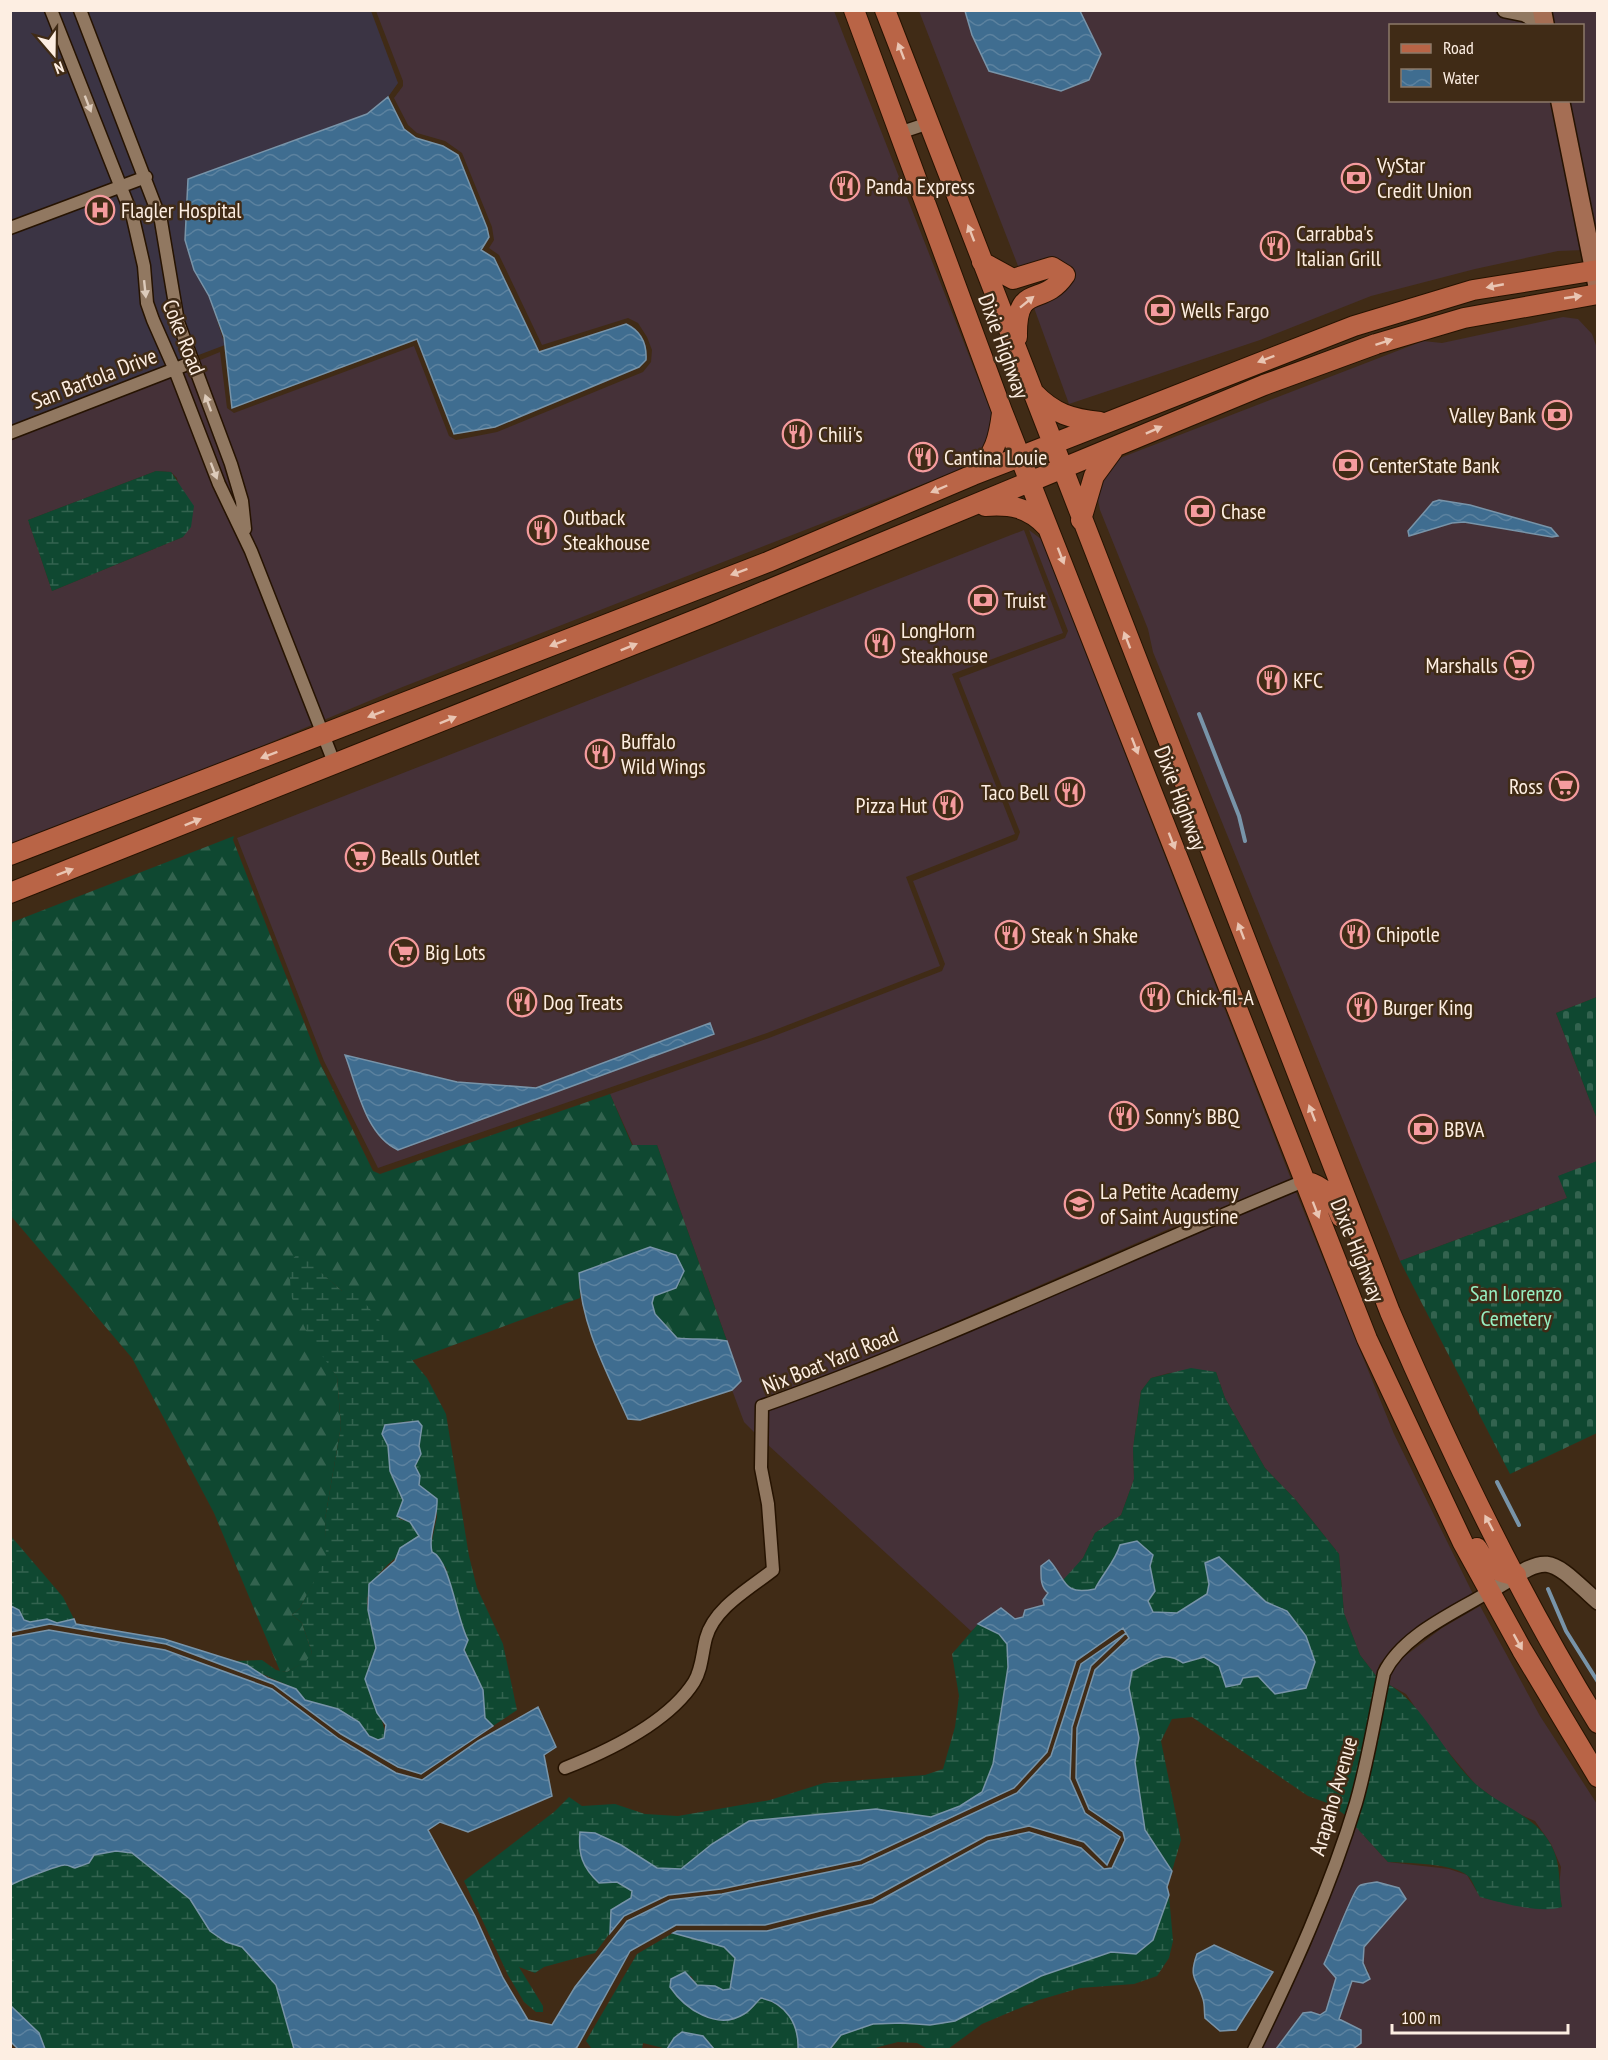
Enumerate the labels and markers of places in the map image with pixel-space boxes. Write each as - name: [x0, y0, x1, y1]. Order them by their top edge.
- place label: VyStar Credit Union: [1376, 151, 1472, 204]
- bank icon: VyStar Credit Union: [1340, 162, 1372, 194]
- restaurant icon: Panda Express: [829, 170, 861, 202]
- place label: Panda Express: [866, 172, 975, 200]
- hospital icon: Flagler Hospital: [84, 194, 116, 226]
- place label: Flagler Hospital: [121, 196, 242, 224]
- place label: Carrabba's Italian Grill: [1296, 219, 1382, 272]
- restaurant icon: Carrabba's Italian Grill: [1259, 230, 1291, 262]
- bank icon: Wells Fargo: [1144, 294, 1176, 326]
- place label: Wells Fargo: [1181, 296, 1269, 324]
- bank icon: Valley Bank: [1541, 399, 1573, 431]
- place label: Valley Bank: [1448, 401, 1536, 429]
- restaurant icon: Chili's: [781, 418, 813, 450]
- place label: Chili's: [818, 420, 863, 448]
- restaurant icon: Cantina Louie: [907, 441, 939, 473]
- place label: Cantina Louie: [944, 443, 1047, 471]
- bank icon: CenterState Bank: [1332, 449, 1364, 481]
- place label: CenterState Bank: [1369, 451, 1500, 479]
- bank icon: Chase: [1184, 495, 1216, 527]
- place label: Chase: [1221, 497, 1266, 525]
- place label: Outback Steakhouse: [563, 503, 650, 556]
- restaurant icon: Outback Steakhouse: [526, 514, 558, 546]
- bank icon: Truist: [967, 584, 999, 616]
- place label: Truist: [1004, 586, 1046, 614]
- place label: LongHorn Steakhouse: [901, 616, 988, 669]
- restaurant icon: LongHorn Steakhouse: [864, 627, 896, 659]
- supermarket icon: Marshalls: [1503, 649, 1535, 681]
- place label: Marshalls: [1426, 651, 1498, 679]
- restaurant icon: KFC: [1256, 664, 1288, 696]
- place label: KFC: [1293, 666, 1323, 694]
- place label: Buffalo Wild Wings: [621, 727, 706, 780]
- restaurant icon: Buffalo Wild Wings: [584, 738, 616, 770]
- supermarket icon: Ross: [1548, 770, 1580, 802]
- place label: Ross: [1509, 772, 1543, 800]
- restaurant icon: Taco Bell: [1054, 776, 1086, 808]
- place label: Taco Bell: [981, 778, 1050, 806]
- restaurant icon: Pizza Hut: [932, 789, 964, 821]
- place label: Pizza Hut: [856, 791, 927, 819]
- supermarket icon: Bealls Outlet: [344, 841, 376, 873]
- place label: Bealls Outlet: [381, 843, 480, 871]
- restaurant icon: Chipotle: [1339, 918, 1371, 950]
- restaurant icon: Steak 'n Shake: [994, 919, 1026, 951]
- place label: Chipotle: [1376, 920, 1440, 948]
- place label: Steak 'n Shake: [1031, 921, 1138, 949]
- supermarket icon: Big Lots: [388, 936, 420, 968]
- place label: Big Lots: [425, 938, 485, 966]
- restaurant icon: Chick-fil-A: [1139, 981, 1171, 1013]
- place label: Chick-fil-A: [1176, 983, 1255, 1011]
- restaurant icon: Dog Treats: [506, 986, 538, 1018]
- place label: Dog Treats: [543, 988, 623, 1016]
- restaurant icon: Burger King: [1346, 991, 1378, 1023]
- place label: Burger King: [1383, 993, 1473, 1021]
- restaurant icon: Sonny's BBQ: [1108, 1100, 1140, 1132]
- place label: Sonny's BBQ: [1145, 1102, 1240, 1130]
- bank icon: BBVA: [1407, 1113, 1439, 1145]
- place label: BBVA: [1444, 1115, 1485, 1143]
- place label: La Petite Academy of Saint Augustine: [1100, 1177, 1239, 1230]
- school or university icon: La Petite Academy of Saint Augustine: [1063, 1188, 1095, 1220]

